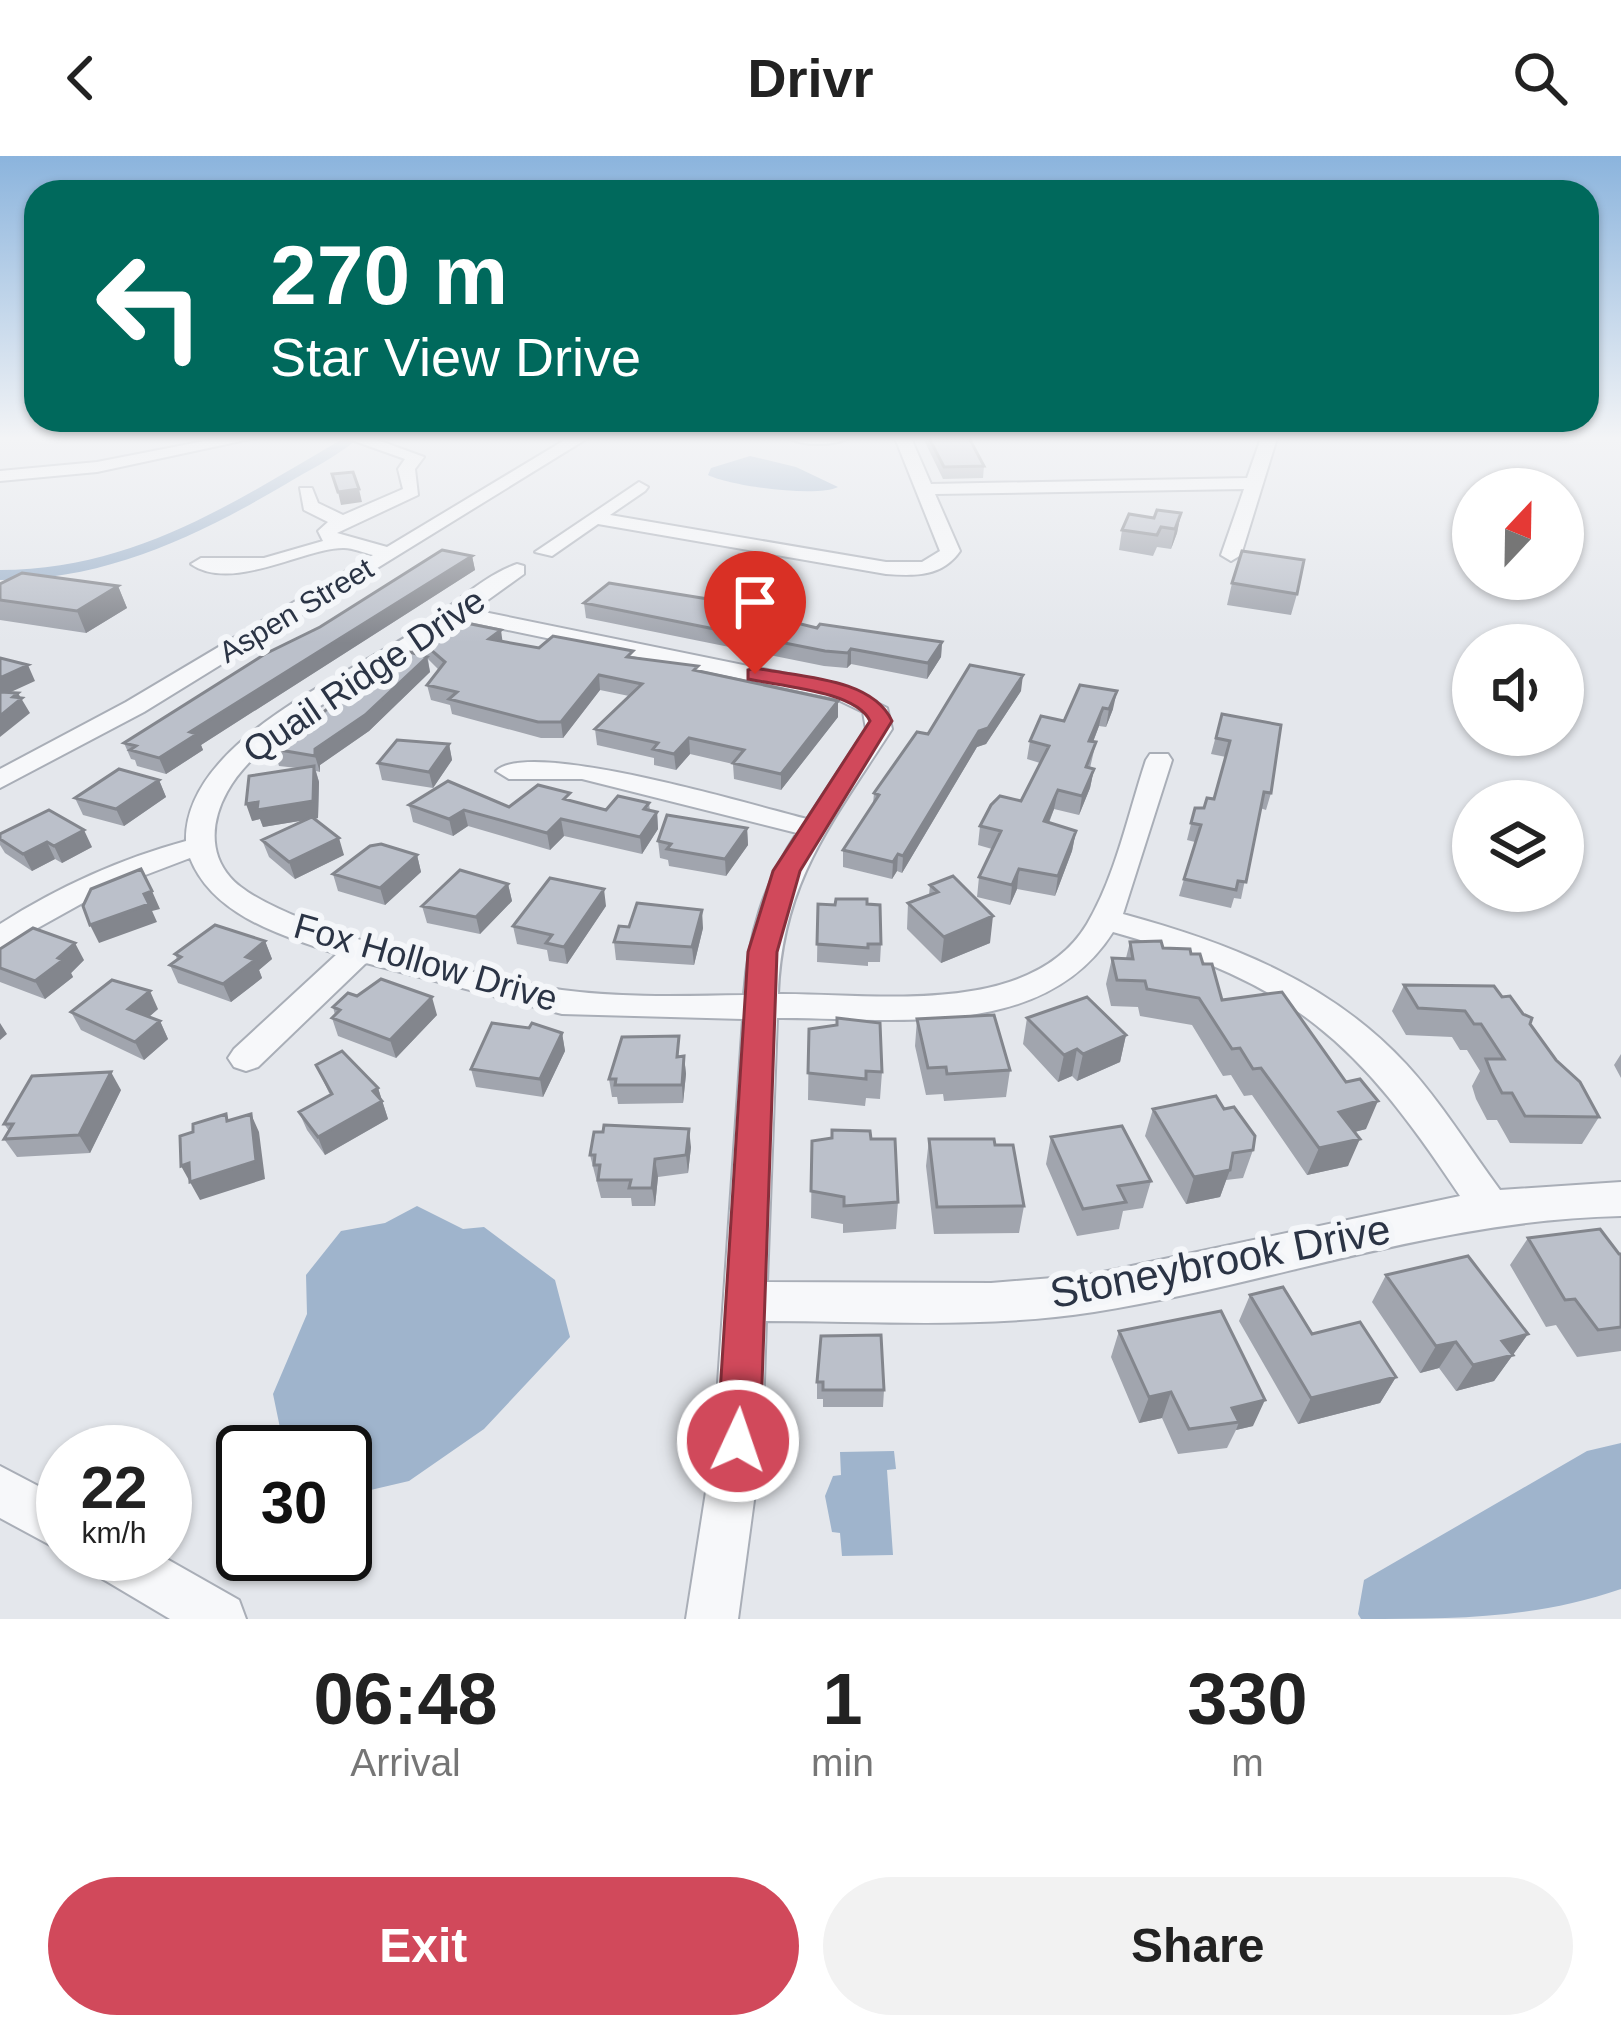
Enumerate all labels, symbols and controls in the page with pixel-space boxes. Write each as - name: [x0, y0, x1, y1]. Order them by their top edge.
- icon: back: [48, 45, 114, 111]
- icon: search: [1507, 45, 1573, 111]
- text: Drivr: [747, 48, 874, 108]
- icon: left: [72, 228, 228, 384]
- text: 270 m: [270, 228, 508, 322]
- text: Star View Drive: [270, 327, 641, 387]
- north arrow: [1452, 468, 1584, 600]
- map controls: [1452, 468, 1584, 912]
- street label: Aspen Street: [213, 551, 379, 669]
- pin: [704, 551, 806, 674]
- icon: arrive: [722, 569, 788, 635]
- street label: Quail Ridge Drive: [236, 579, 492, 771]
- button: sound: [1452, 624, 1584, 756]
- button: layers: [1452, 780, 1584, 912]
- street label: Fox Hollow Drive: [290, 905, 562, 1019]
- street label: Stoneybrook Drive: [1046, 1205, 1394, 1317]
- position arrow: [675, 1378, 801, 1504]
- speed limit sign: 30: [216, 1425, 372, 1581]
- text: 22: [81, 1454, 147, 1521]
- text: km/h: [81, 1516, 147, 1549]
- text: 06:48: [313, 1659, 498, 1739]
- text: 1: [822, 1659, 863, 1739]
- text: 330: [1187, 1659, 1308, 1739]
- text: Arrival: [350, 1741, 461, 1784]
- text: min: [811, 1741, 874, 1784]
- text: m: [1231, 1741, 1264, 1784]
- button: Exit: [48, 1877, 799, 2015]
- button: Share: [823, 1877, 1573, 2015]

